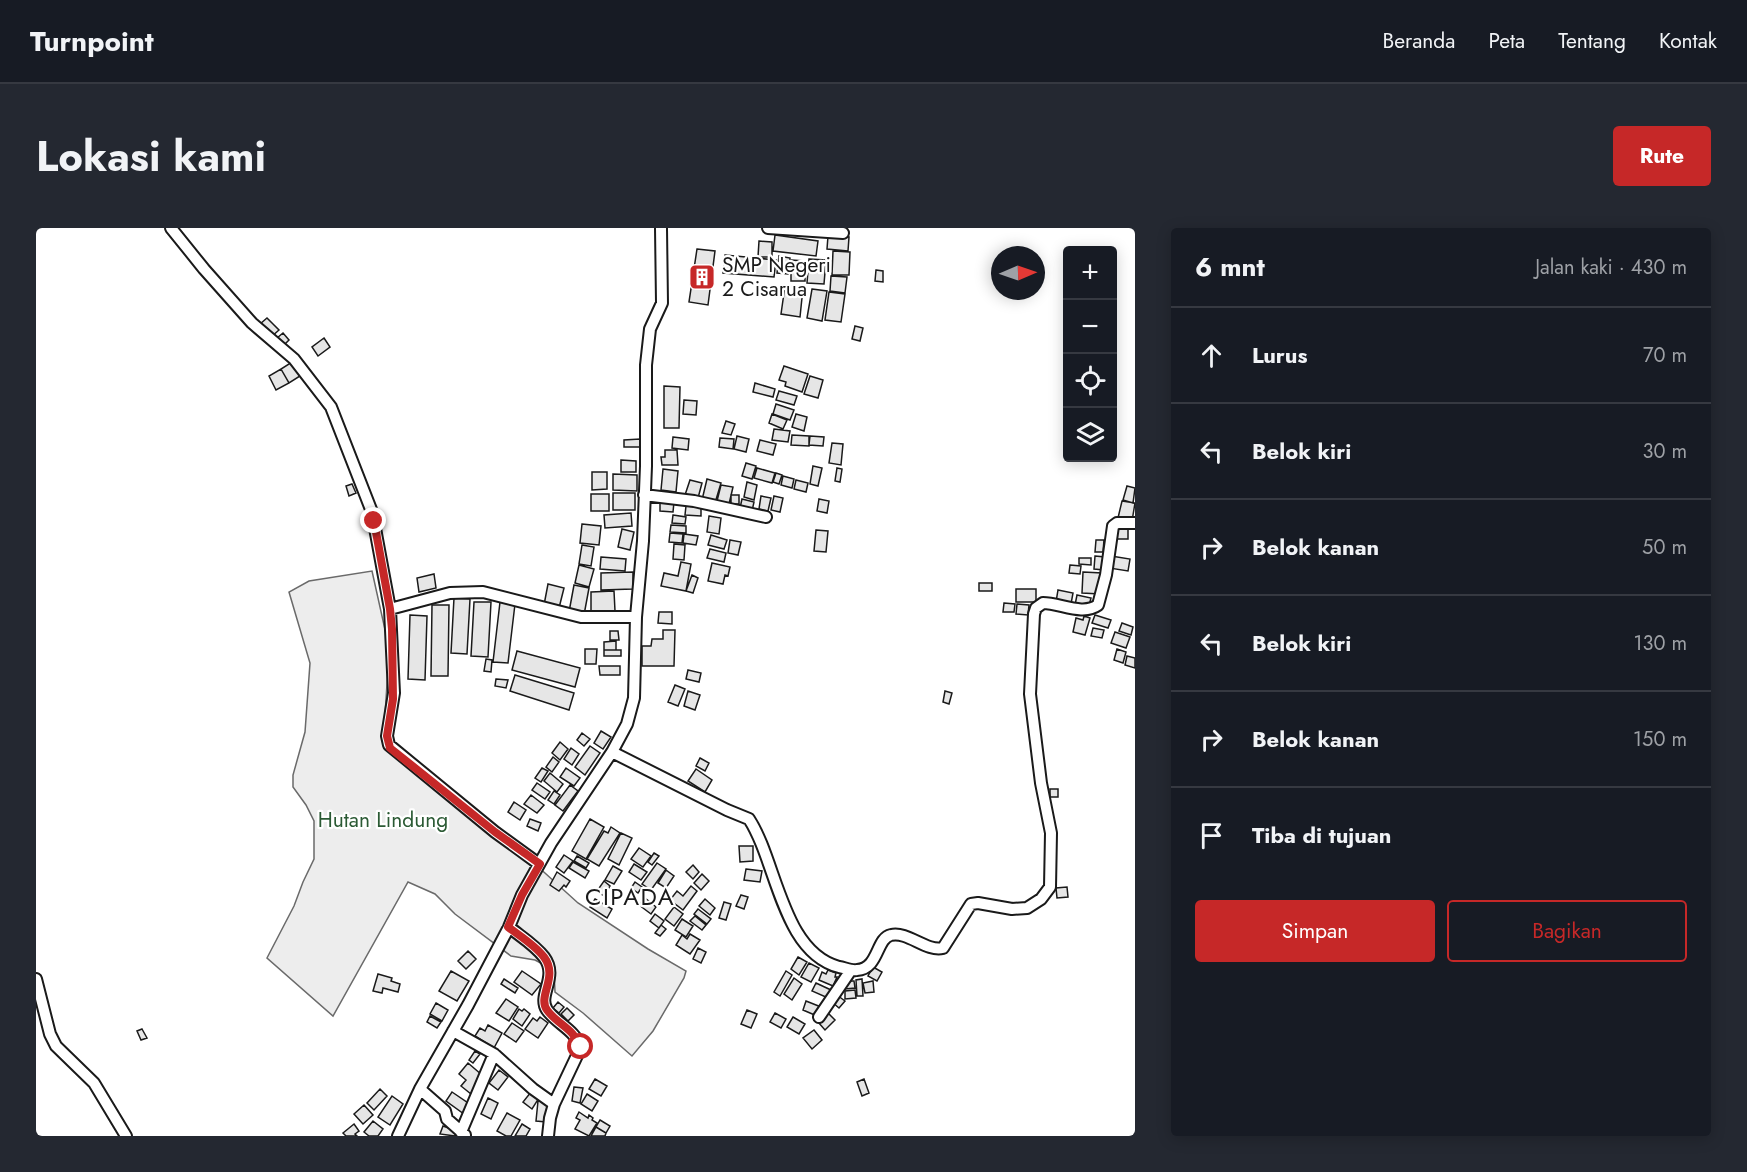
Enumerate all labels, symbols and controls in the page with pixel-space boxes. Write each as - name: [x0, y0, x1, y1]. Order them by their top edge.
- text: Turnpoint: [30, 21, 154, 62]
- text: Beranda: [1382, 26, 1455, 56]
- text: Peta: [1488, 26, 1525, 56]
- text: Tentang: [1558, 26, 1626, 56]
- text: Kontak: [1659, 26, 1717, 56]
- text: Lokasi kami: [36, 126, 266, 187]
- button: Rute: [1613, 126, 1711, 186]
- north arrow: [991, 246, 1045, 300]
- map controls: [1063, 246, 1117, 462]
- button: +: [1063, 246, 1117, 300]
- text: 6 mnt: [1195, 248, 1265, 286]
- place label: SMP Negeri 2 Cisarua: [722, 250, 831, 304]
- text: Jalan kaki · 430 m: [1535, 253, 1687, 282]
- building icon: SMP Negeri 2 Cisarua: [687, 262, 717, 292]
- button: −: [1063, 300, 1117, 354]
- icon: ahead: [1195, 339, 1228, 372]
- text: Lurus: [1252, 339, 1308, 371]
- text: 70 m: [1643, 341, 1687, 370]
- button: locate: [1063, 354, 1117, 408]
- button: layers: [1063, 408, 1117, 462]
- icon: left: [1195, 435, 1228, 468]
- text: Belok kiri: [1252, 435, 1351, 467]
- text: 30 m: [1642, 437, 1687, 466]
- route end: [360, 507, 386, 533]
- icon: right: [1195, 531, 1228, 564]
- text: Belok kanan: [1252, 531, 1379, 563]
- text: 50 m: [1642, 533, 1687, 562]
- icon: left: [1195, 627, 1228, 660]
- text: Belok kiri: [1252, 627, 1351, 659]
- text: 130 m: [1633, 629, 1687, 658]
- icon: right: [1195, 723, 1228, 756]
- text: Belok kanan: [1252, 723, 1379, 755]
- text: 150 m: [1633, 725, 1687, 754]
- park label: Hutan Lindung: [318, 805, 448, 835]
- icon: arrive: [1195, 819, 1228, 852]
- text: Tiba di tujuan: [1252, 819, 1391, 851]
- district label: CIPADA: [585, 879, 675, 914]
- button: Simpan: [1195, 900, 1435, 962]
- button: Bagikan: [1447, 900, 1687, 962]
- route start: [567, 1033, 593, 1059]

